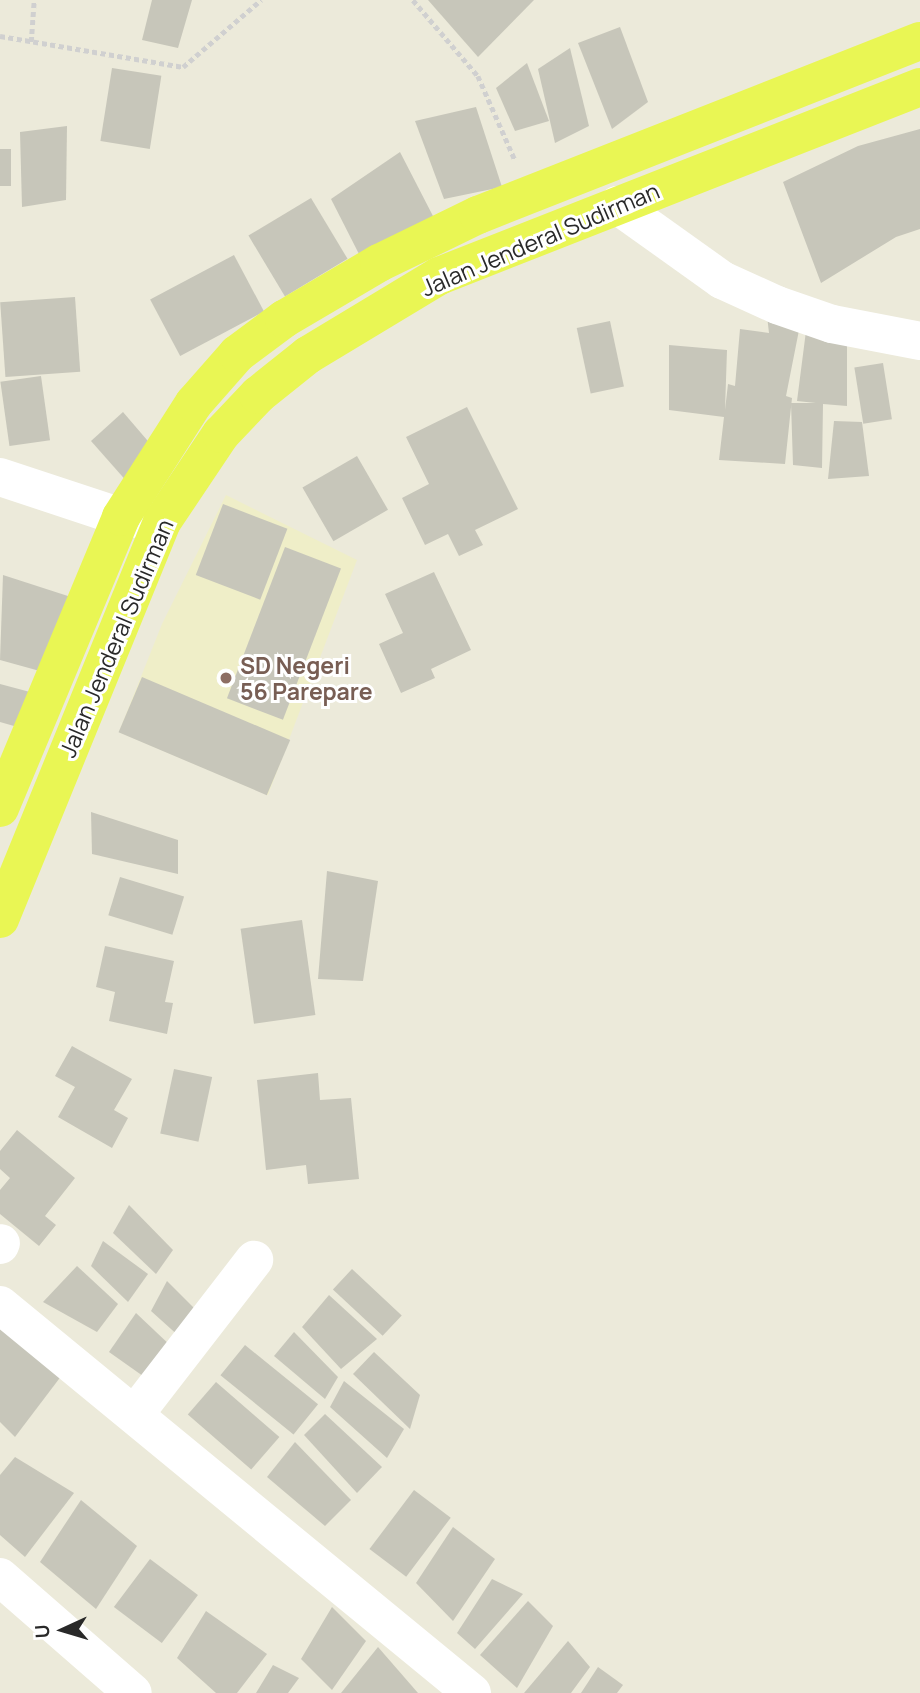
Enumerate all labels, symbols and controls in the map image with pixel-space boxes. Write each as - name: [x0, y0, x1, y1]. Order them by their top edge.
- street label: Jalan Jenderal Sudirman: [417, 176, 663, 302]
- street label: Jalan Jenderal Sudirman: [53, 515, 179, 761]
- place label: SD Negeri 56 Parepare: [240, 651, 373, 705]
- marker: SD Negeri 56 Parepare: [218, 670, 234, 686]
- north arrow: [28, 1595, 98, 1665]
- text: U: [29, 1624, 55, 1639]

